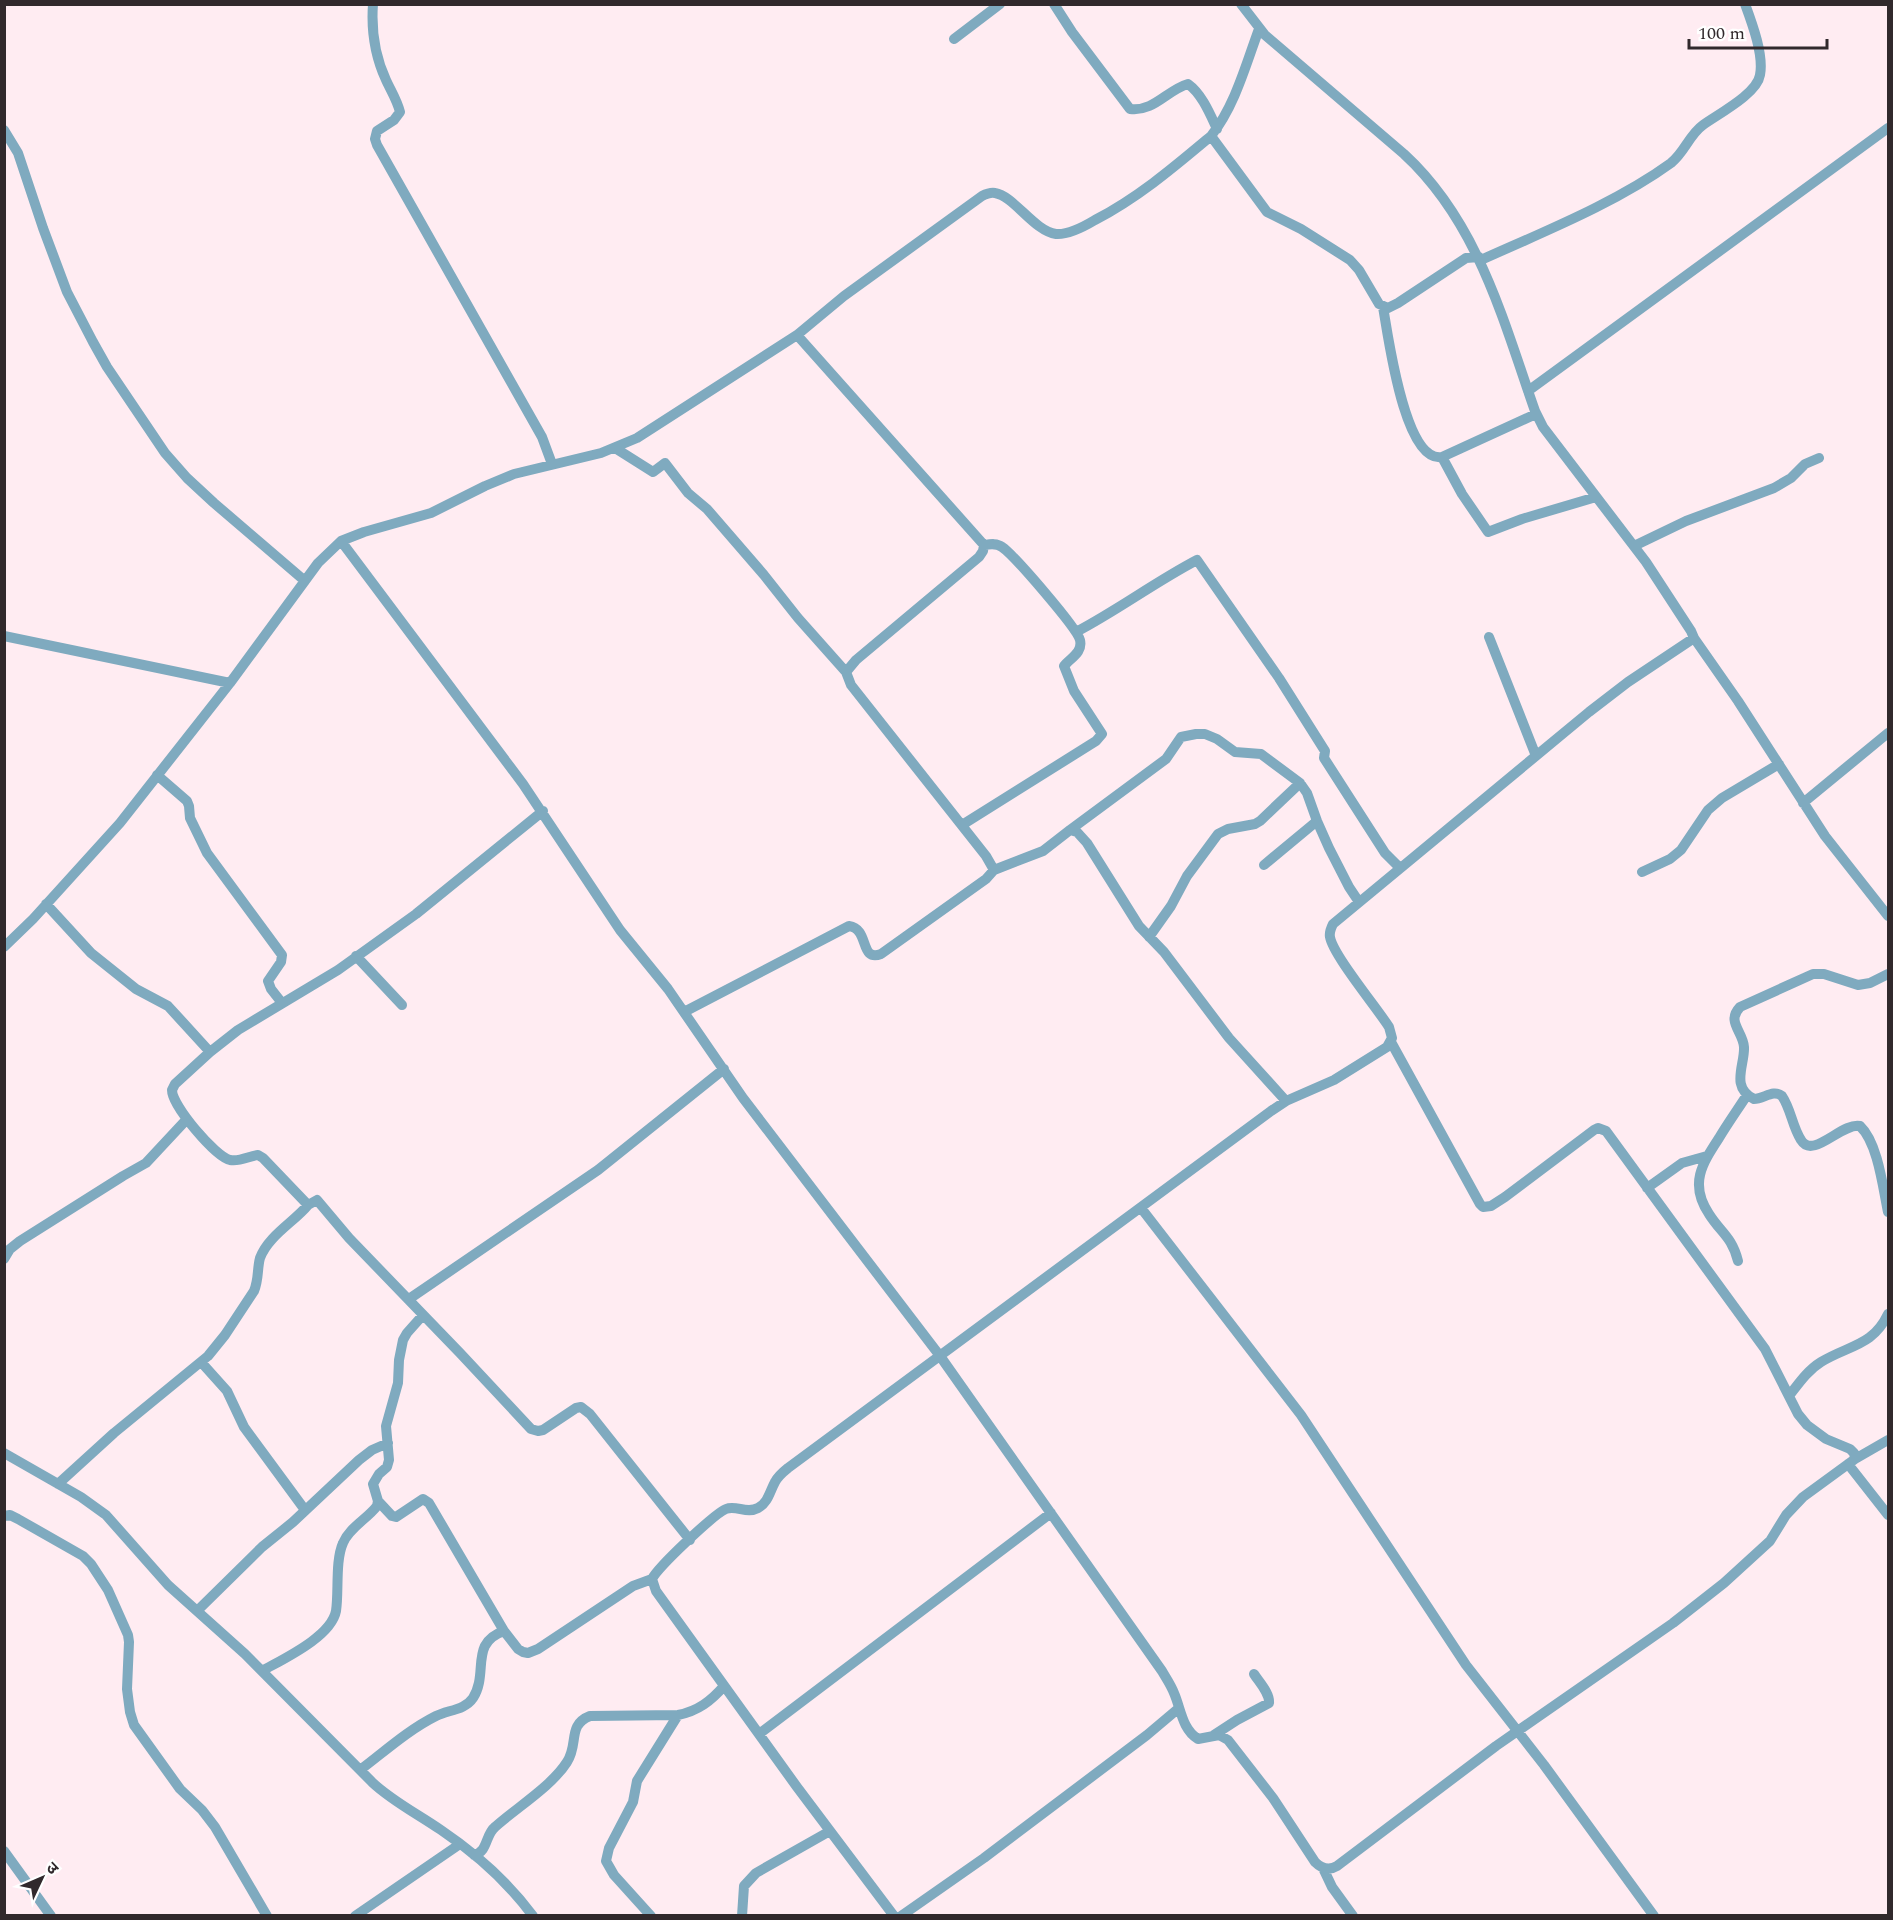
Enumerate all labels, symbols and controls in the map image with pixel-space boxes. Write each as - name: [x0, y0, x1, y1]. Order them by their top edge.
- scale bar: [1689, 12, 1827, 50]
- text: 100 m: [1698, 20, 1745, 47]
- north arrow: [12, 1848, 72, 1908]
- text: उ: [40, 1857, 64, 1880]

